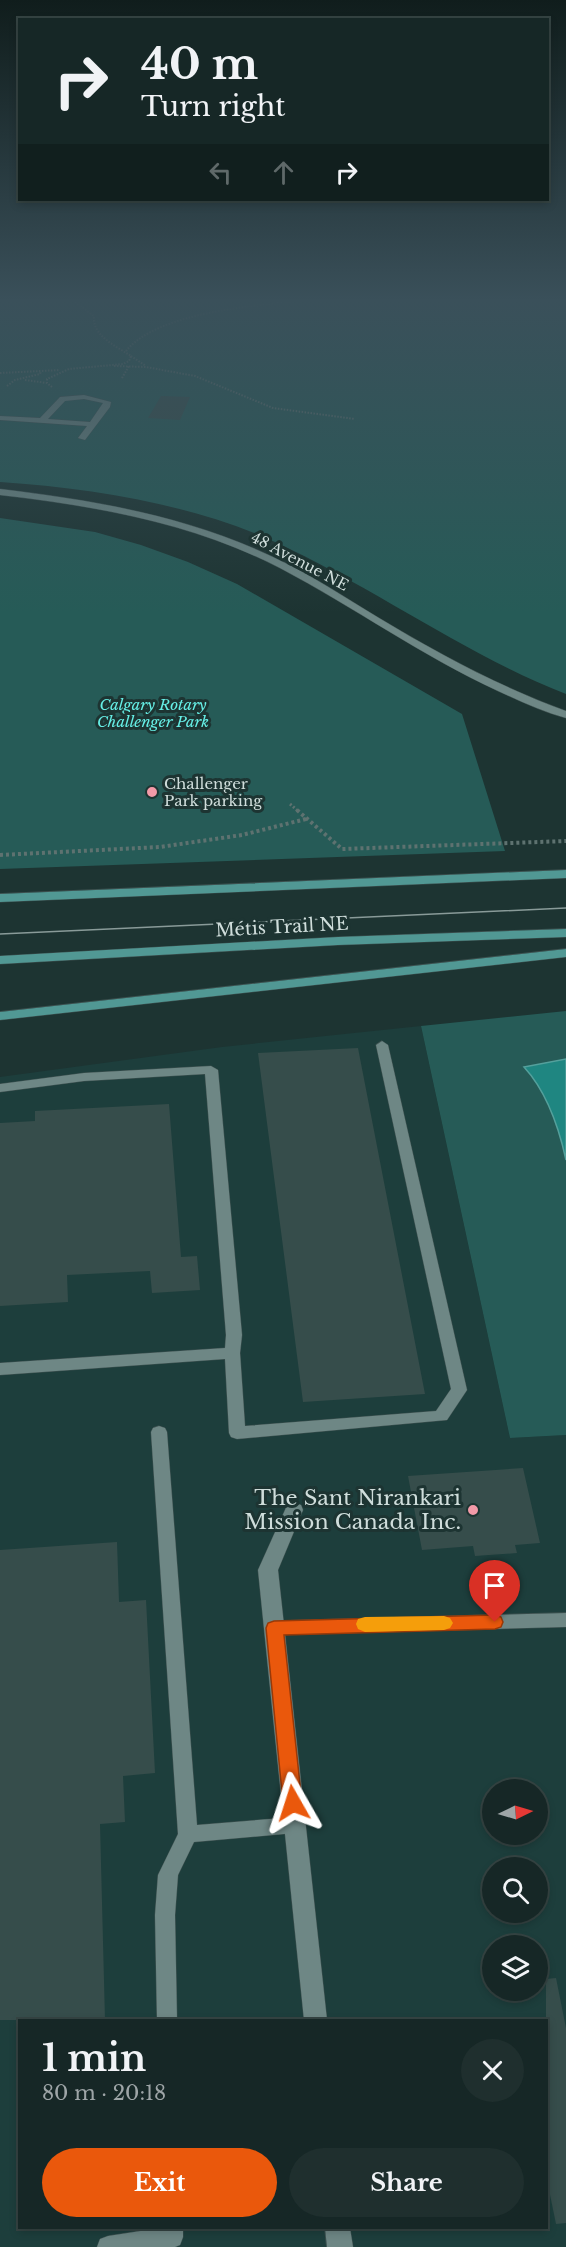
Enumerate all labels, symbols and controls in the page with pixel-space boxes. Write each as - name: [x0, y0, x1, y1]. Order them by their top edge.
- text: 40 m: [141, 38, 258, 90]
- icon: right: [42, 42, 120, 120]
- text: Turn right: [141, 90, 285, 123]
- icon: left: [204, 156, 237, 189]
- icon: ahead: [267, 156, 300, 189]
- icon: right: [330, 156, 363, 189]
- street label: 48 Avenue NE: [248, 527, 352, 595]
- park label: Calgary Rotary Challenger Park: [97, 695, 209, 731]
- place label: Challenger Park parking: [164, 774, 263, 810]
- marker: Challenger Park parking: [145, 785, 159, 799]
- street label: Métis Trail NE: [215, 913, 349, 941]
- place label: The Sant Nirankari Mission Canada Inc.: [244, 1485, 461, 1535]
- marker: The Sant Nirankari Mission Canada Inc.: [466, 1503, 480, 1517]
- pin: [469, 1560, 520, 1622]
- icon: arrive: [478, 1569, 511, 1602]
- position arrow: [261, 1771, 325, 1835]
- north arrow: [482, 1779, 548, 1845]
- map controls: [482, 1779, 548, 2001]
- button: search: [482, 1857, 548, 1923]
- button: layers: [482, 1935, 548, 2001]
- text: 1 min: [42, 2036, 146, 2081]
- button: close: [461, 2039, 524, 2102]
- text: 80 m · 20:18: [42, 2081, 166, 2105]
- button: Exit: [42, 2148, 277, 2217]
- button: Share: [289, 2148, 524, 2217]

